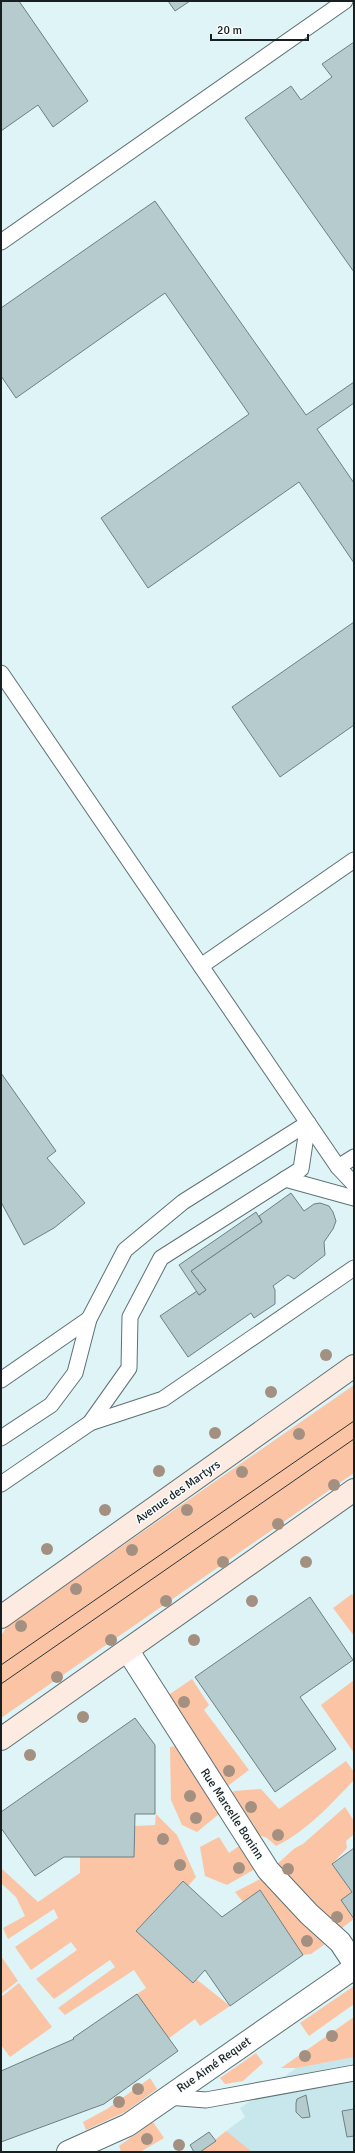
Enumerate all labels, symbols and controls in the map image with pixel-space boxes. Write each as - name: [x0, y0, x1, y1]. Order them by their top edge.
- scale bar: [211, 16, 308, 42]
- text: 20 m: [217, 23, 242, 38]
- street label: Avenue des Martyrs: [133, 1457, 223, 1527]
- street label: Rue Marcelle Boninn: [197, 1766, 267, 1862]
- street label: Rue Aimé Requet: [174, 2034, 254, 2096]

